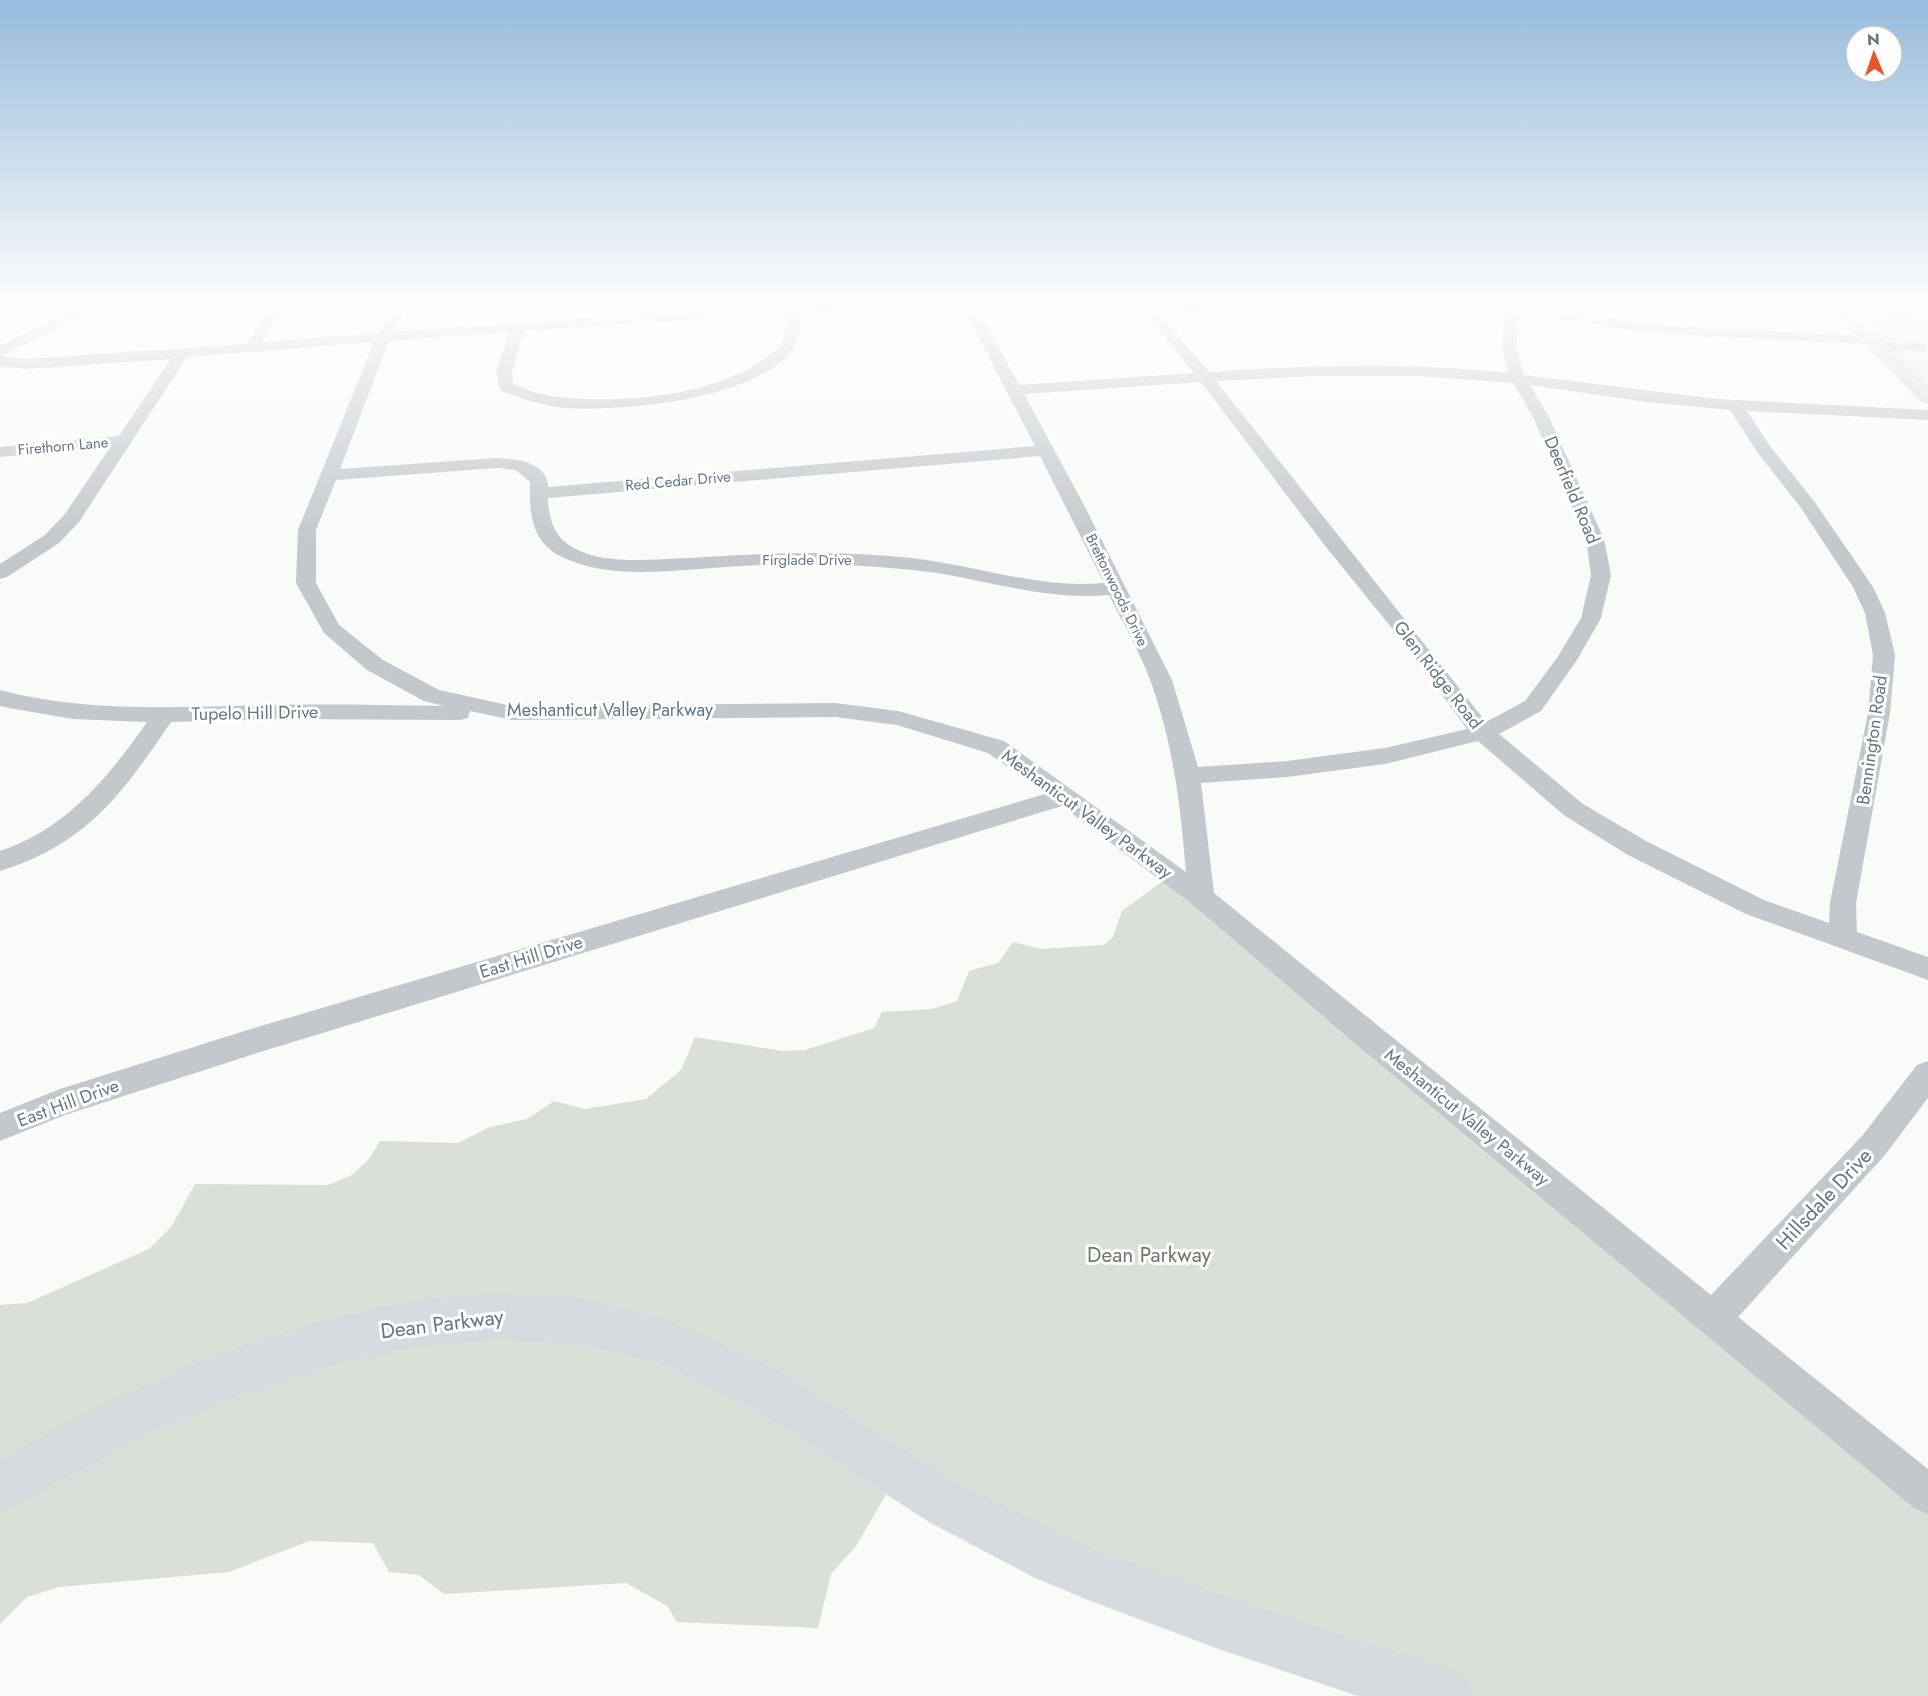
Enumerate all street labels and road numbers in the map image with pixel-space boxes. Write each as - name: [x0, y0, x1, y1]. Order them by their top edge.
- street label: Firethorn Lane: [17, 431, 109, 461]
- street label: Deerfield Road: [1538, 432, 1606, 548]
- street label: Red Cedar Drive: [624, 465, 732, 497]
- street label: Brettonwoods Drive: [1080, 530, 1154, 650]
- street label: Firglade Drive: [762, 549, 852, 571]
- street label: Glen Ridge Road: [1387, 615, 1489, 735]
- street label: Bennington Road: [1850, 674, 1894, 806]
- street label: Meshanticut Valley Parkway: [507, 697, 713, 723]
- street label: Tupelo Hill Drive: [192, 699, 318, 727]
- street label: Meshanticut Valley Parkway: [996, 743, 1178, 885]
- street label: East Hill Drive: [476, 929, 586, 985]
- street label: Meshanticut Valley Parkway: [1379, 1042, 1555, 1192]
- street label: East Hill Drive: [13, 1073, 123, 1133]
- street label: Hillsdale Drive: [1769, 1141, 1879, 1257]
- street label: Dean Parkway: [379, 1301, 506, 1346]

